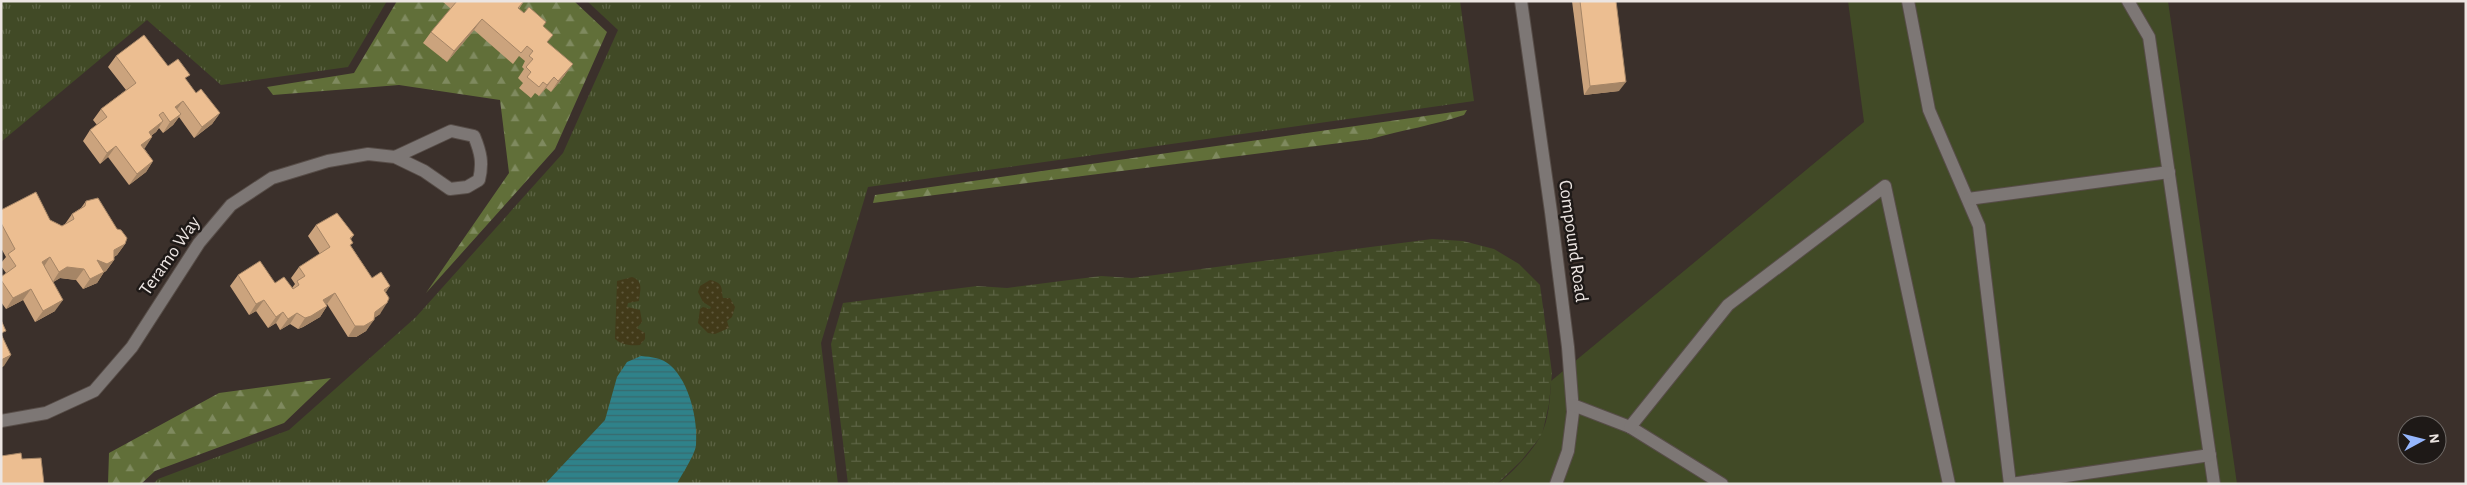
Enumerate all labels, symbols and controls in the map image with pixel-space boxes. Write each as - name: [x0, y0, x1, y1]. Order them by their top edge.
- street label: Compound Road: [1555, 179, 1591, 303]
- street label: Teramo Way: [136, 213, 204, 299]
- north arrow: [2397, 415, 2447, 465]
- text: N: [2426, 433, 2441, 444]

